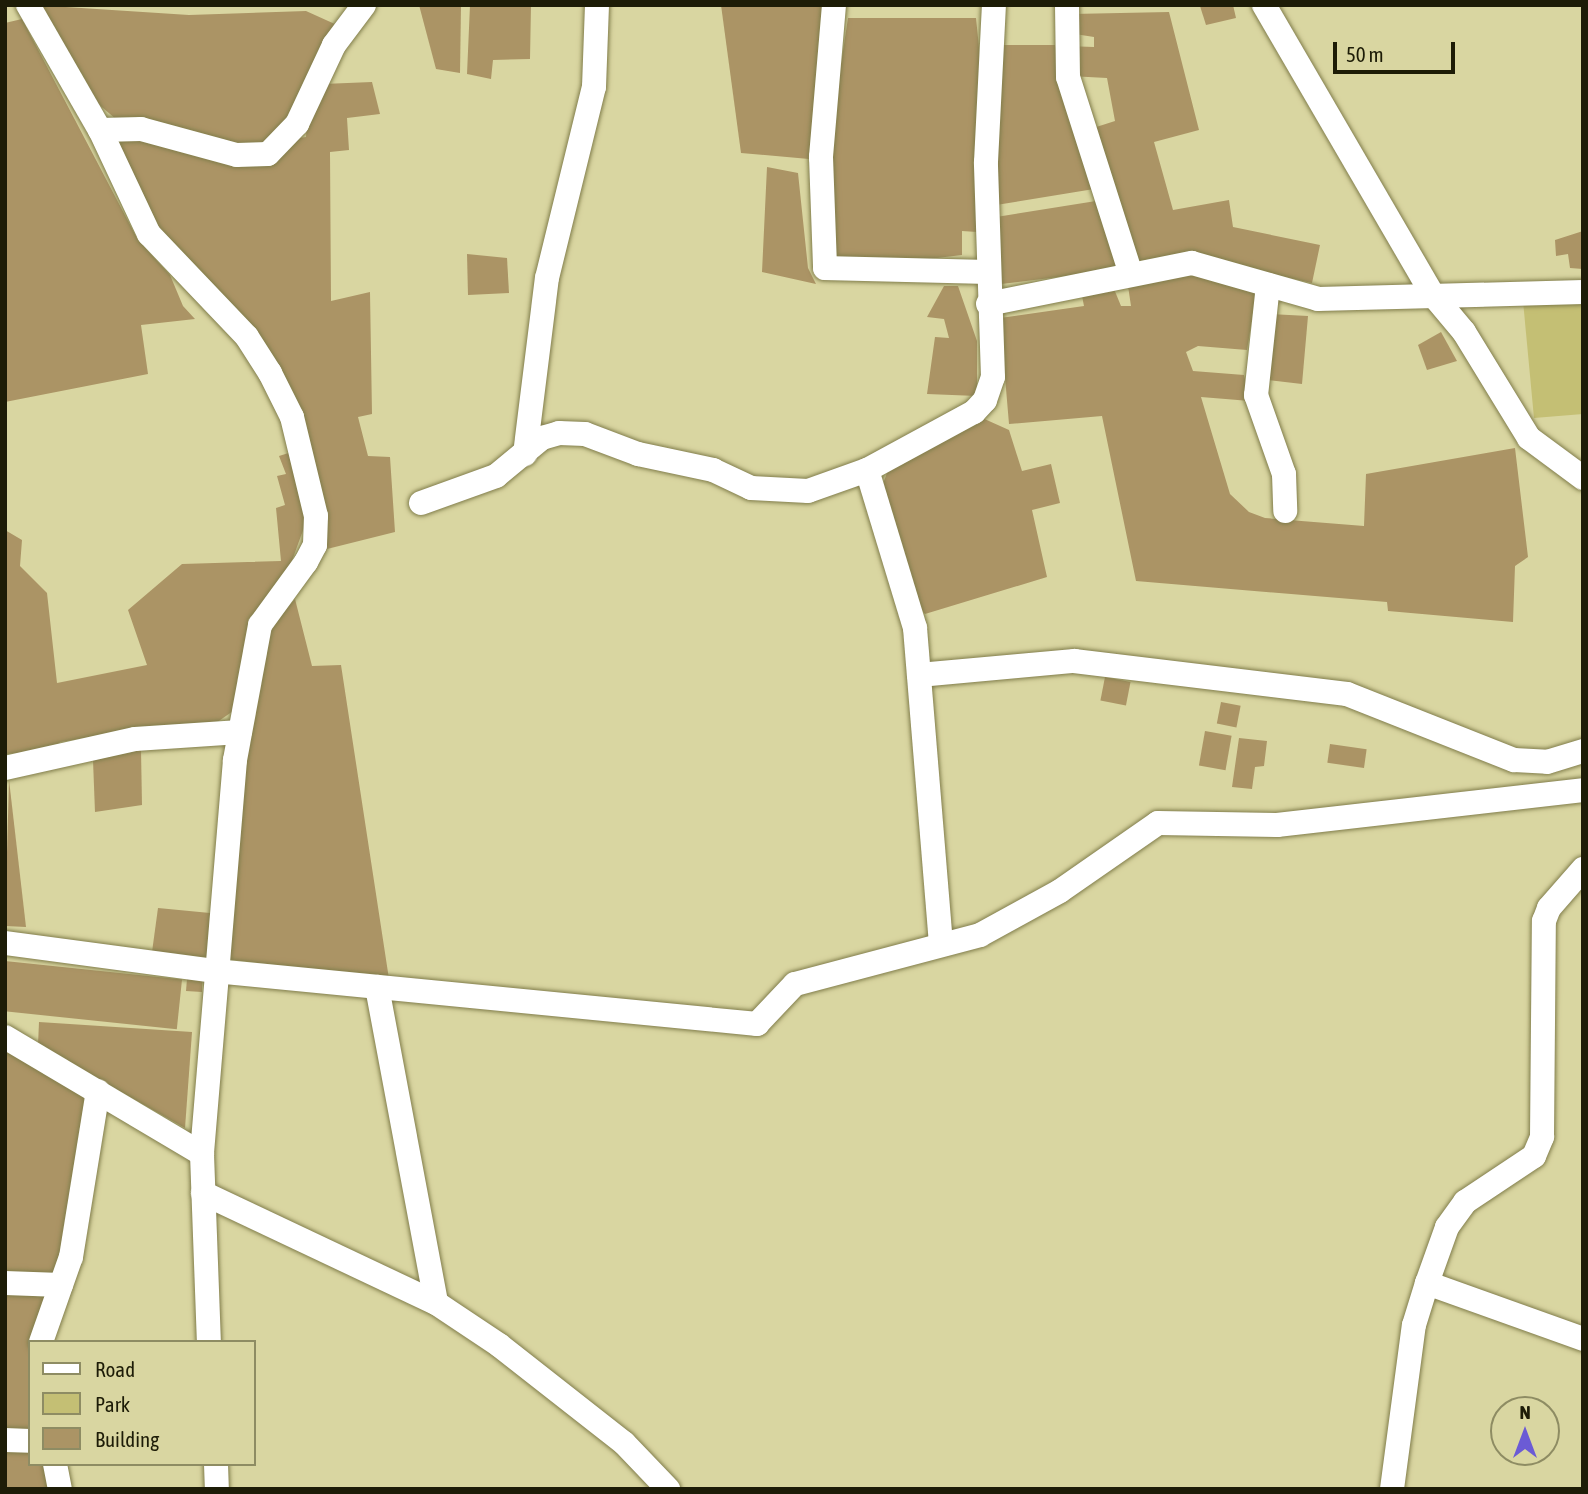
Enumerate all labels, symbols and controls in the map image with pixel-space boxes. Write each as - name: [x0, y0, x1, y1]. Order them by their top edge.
- scale bar: [1336, 28, 1458, 72]
- text: 50 m: [1346, 42, 1384, 66]
- legend: [28, 1340, 256, 1466]
- text: Road: [95, 1357, 135, 1381]
- text: Park: [95, 1392, 130, 1416]
- north arrow: [1490, 1396, 1560, 1466]
- text: N: [1519, 1401, 1531, 1423]
- text: Building: [95, 1427, 159, 1451]

